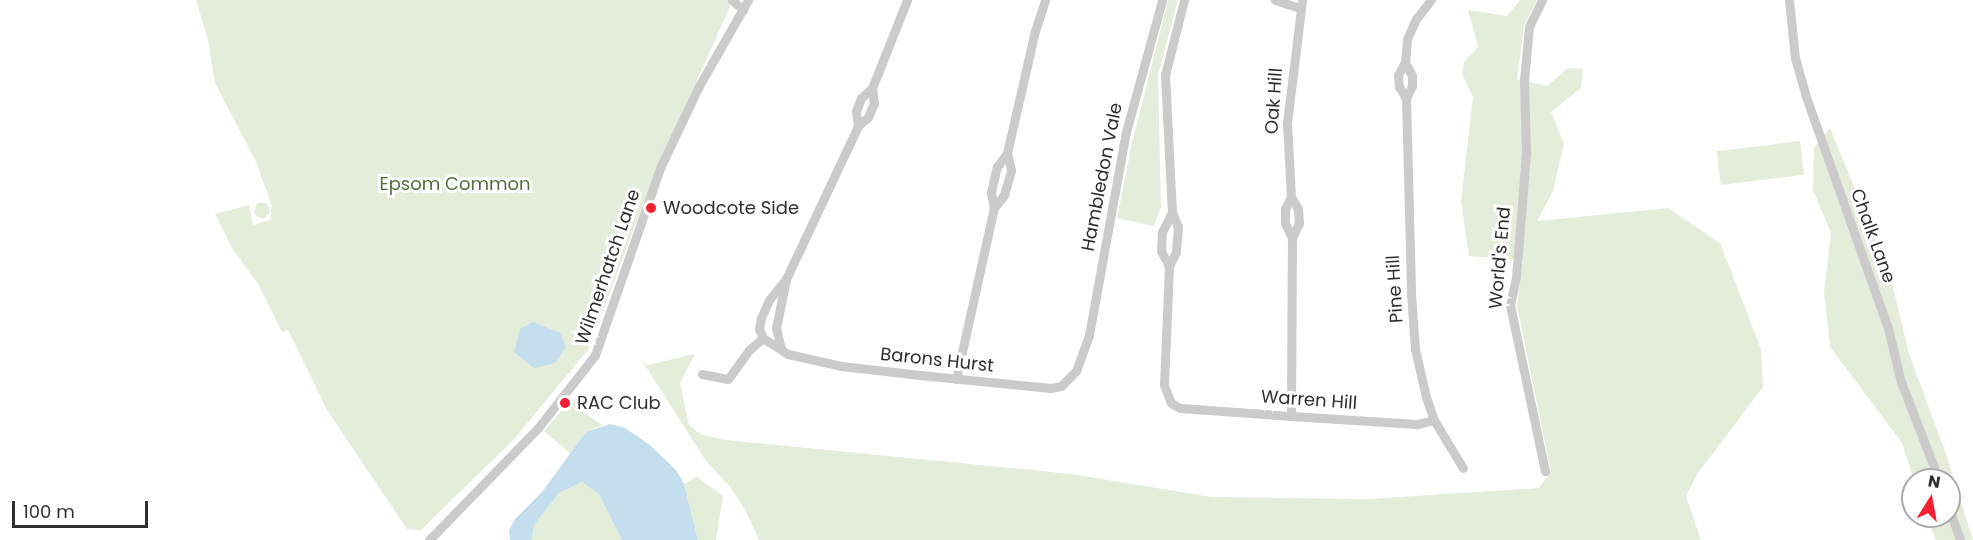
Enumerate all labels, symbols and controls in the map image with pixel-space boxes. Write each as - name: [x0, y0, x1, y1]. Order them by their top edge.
- street label: Oak Hill: [1261, 67, 1287, 135]
- street label: Hambledon Vale: [1077, 101, 1127, 253]
- park label: Epsom Common: [379, 173, 531, 195]
- street label: Wilmerhatch Lane: [571, 186, 645, 348]
- street label: Chalk Lane: [1846, 186, 1900, 286]
- place label: Woodcote Side: [663, 197, 799, 219]
- marker: Woodcote Side: [644, 201, 658, 215]
- street label: World's End: [1485, 206, 1515, 310]
- street label: Pine Hill: [1382, 254, 1408, 324]
- street label: Barons Hurst: [879, 343, 995, 377]
- street label: Warren Hill: [1260, 386, 1358, 414]
- place label: RAC Club: [577, 392, 661, 414]
- marker: RAC Club: [558, 396, 572, 410]
- north arrow: [1901, 468, 1961, 528]
- text: N: [1926, 469, 1942, 494]
- scale bar: [15, 489, 152, 527]
- text: 100 m: [23, 499, 75, 524]

